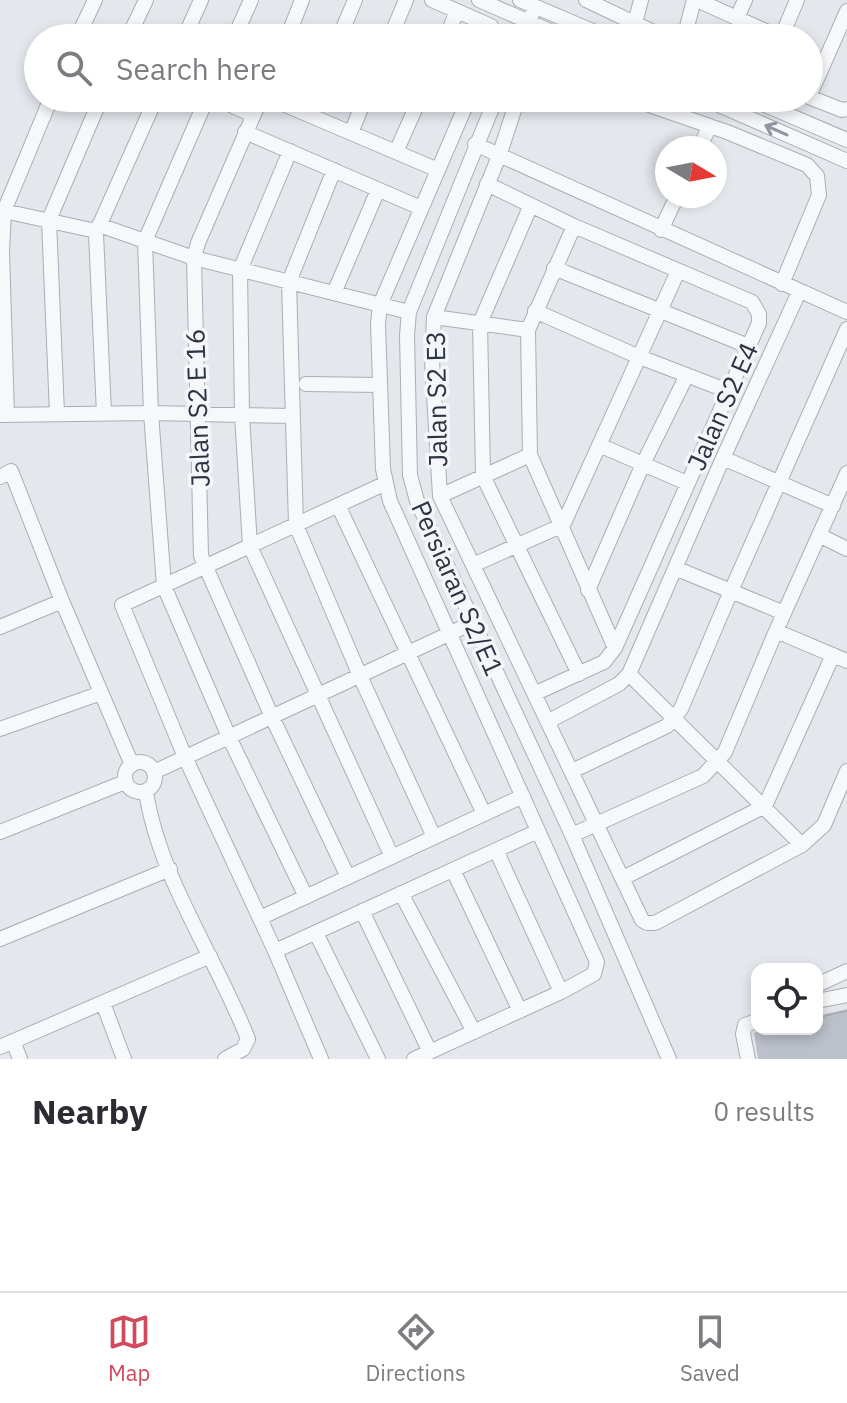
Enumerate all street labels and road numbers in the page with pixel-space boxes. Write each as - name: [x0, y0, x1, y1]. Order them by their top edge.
- street label: Jalan S2 E 16: [177, 328, 217, 488]
- street label: Jalan S2 E3: [418, 330, 454, 468]
- street label: Jalan S2 E4: [679, 337, 765, 475]
- street label: Persiaran S2/E1: [404, 495, 512, 681]

